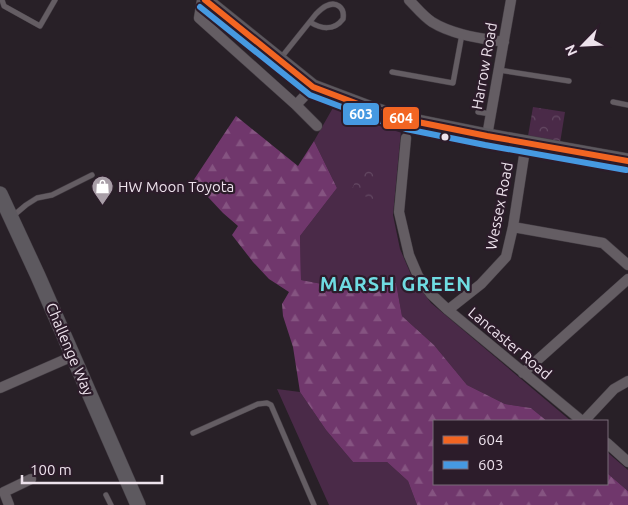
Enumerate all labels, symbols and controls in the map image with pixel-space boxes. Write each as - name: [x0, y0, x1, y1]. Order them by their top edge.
- north arrow: [558, 20, 608, 70]
- street label: Harrow Road: [468, 21, 500, 111]
- text: N: [562, 42, 581, 58]
- line badge: 603: [342, 102, 380, 126]
- text: 603: [349, 106, 373, 122]
- line badge: 604: [382, 106, 420, 130]
- text: 604: [389, 110, 413, 126]
- unlabelled marker: [440, 132, 450, 142]
- street label: Wessex Road: [482, 161, 516, 251]
- shop icon: HW Moon Toyota: [90, 174, 114, 205]
- place label: HW Moon Toyota: [118, 178, 234, 195]
- district label: MARSH GREEN: [320, 272, 472, 295]
- street label: Challenge Way: [43, 300, 97, 398]
- street label: Lancaster Road: [465, 303, 555, 383]
- legend: [433, 420, 608, 485]
- text: 604: [478, 431, 503, 448]
- scale bar: [22, 452, 162, 484]
- text: 603: [478, 456, 503, 473]
- text: 100 m: [30, 461, 72, 478]

